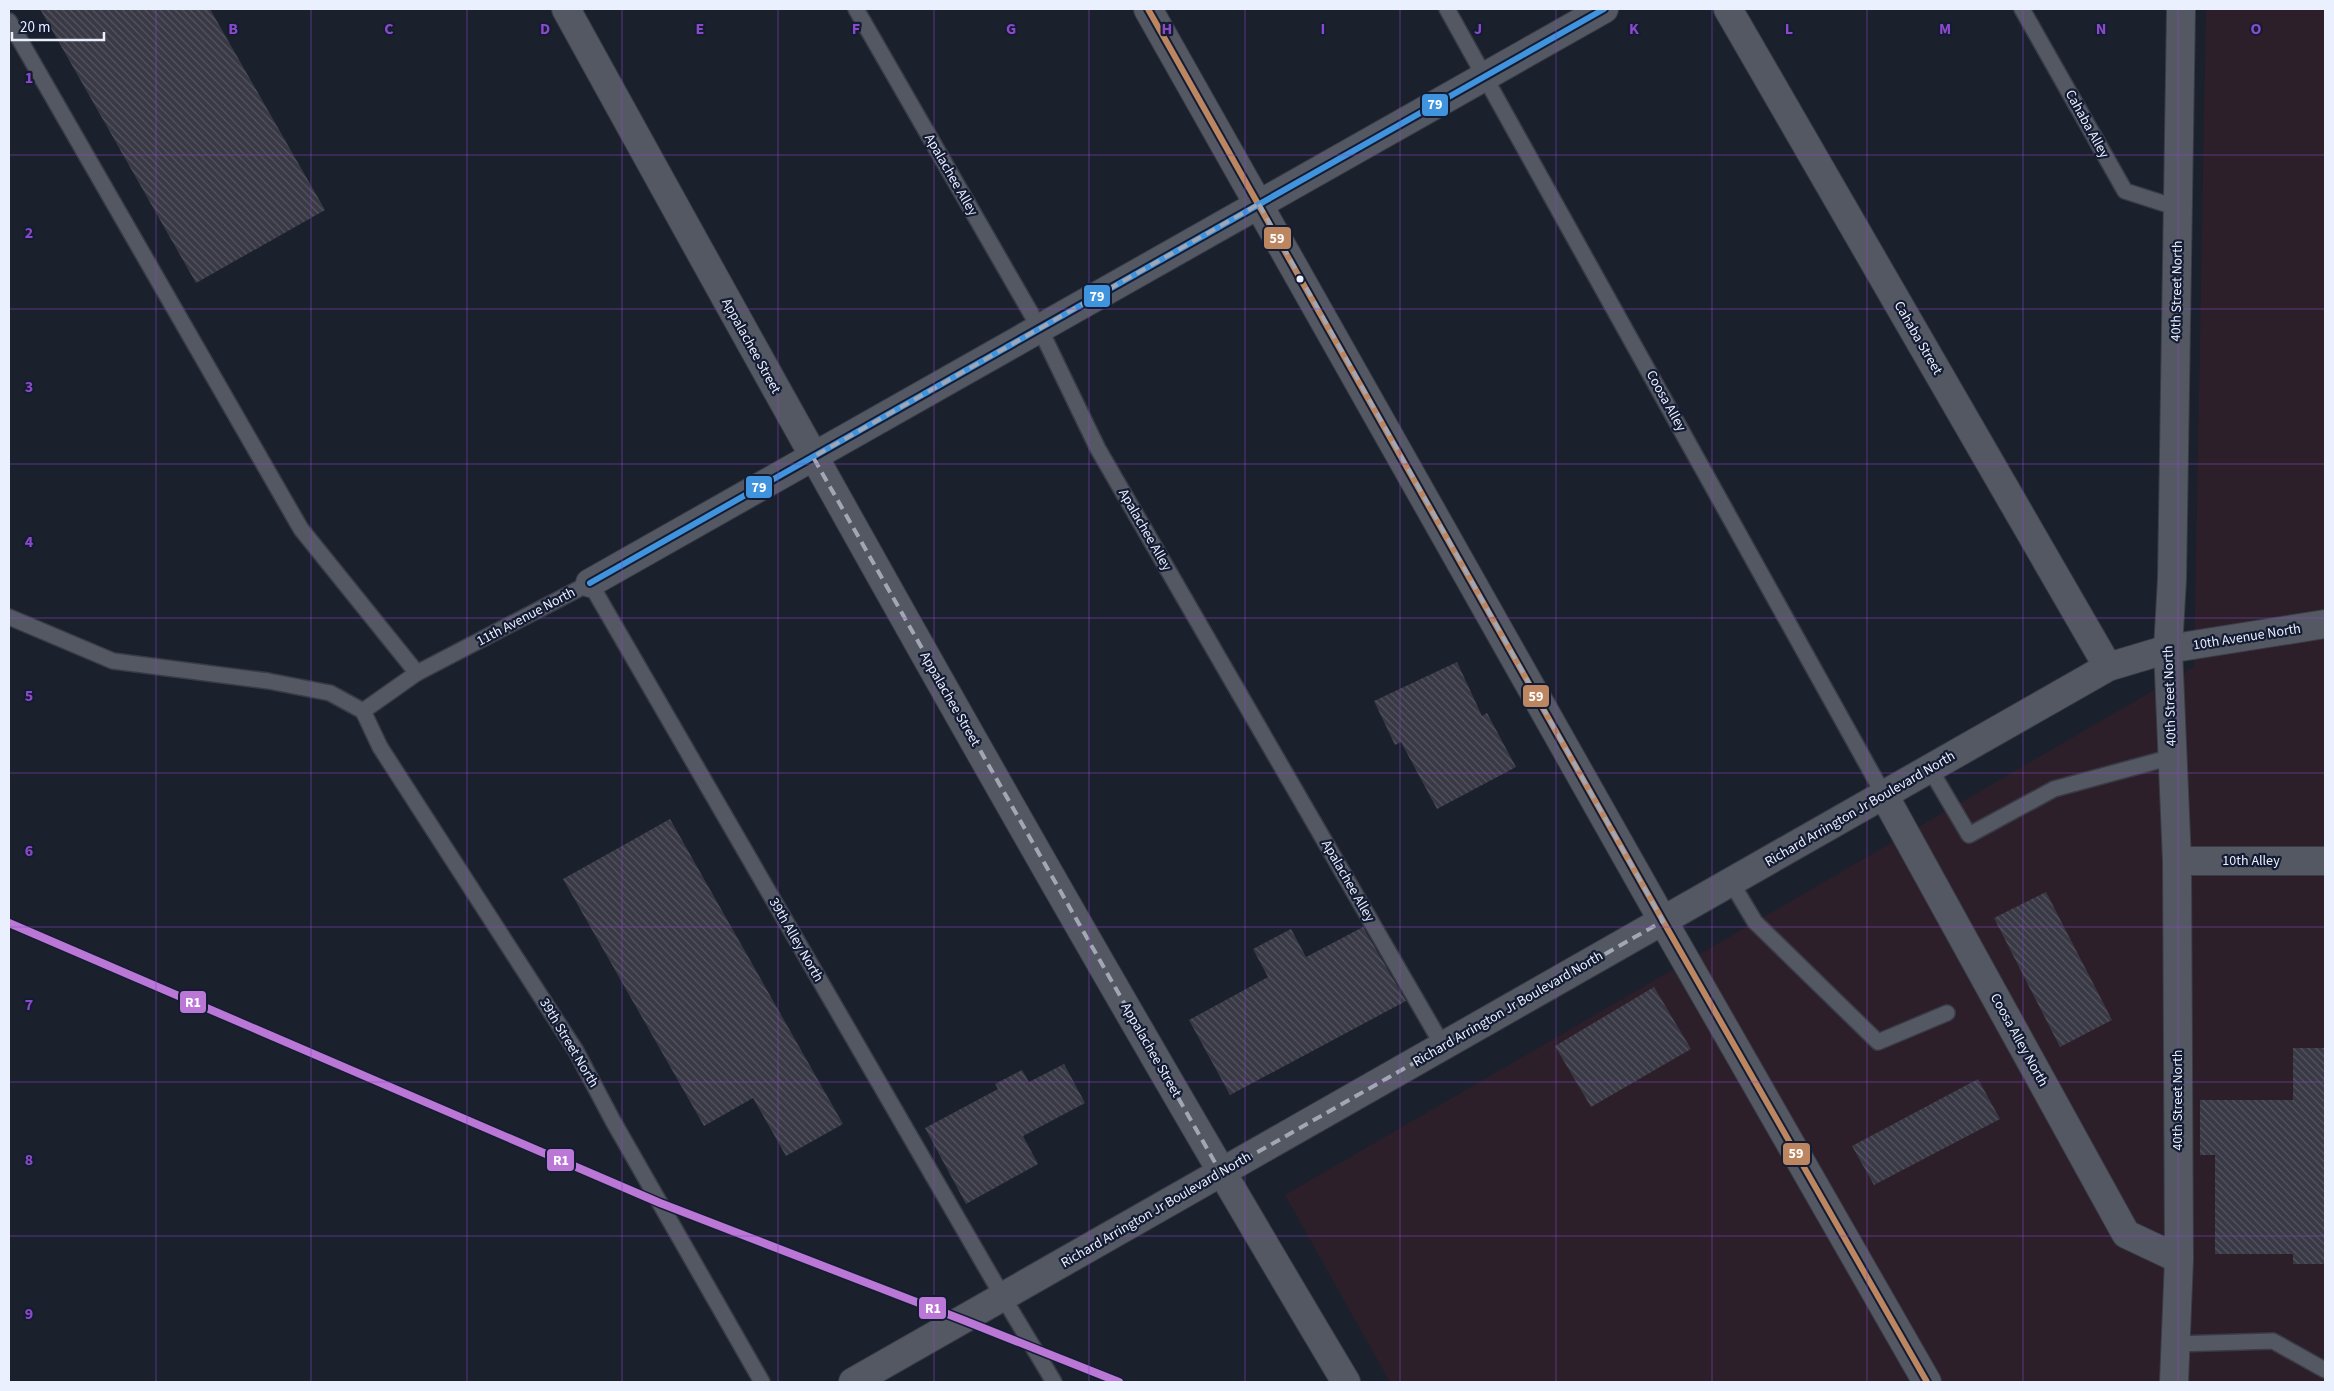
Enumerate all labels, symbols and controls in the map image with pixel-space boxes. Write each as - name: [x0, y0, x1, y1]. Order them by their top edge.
- scale bar: [12, 10, 105, 42]
- text: 20 m: [20, 17, 50, 38]
- text: B: [228, 18, 238, 40]
- text: C: [384, 18, 394, 40]
- text: D: [540, 18, 550, 40]
- text: E: [696, 18, 704, 40]
- text: F: [852, 18, 860, 40]
- text: G: [1006, 18, 1016, 40]
- text: H: [1162, 18, 1172, 40]
- text: I: [1321, 18, 1325, 40]
- text: J: [1474, 18, 1482, 40]
- text: K: [1629, 18, 1639, 40]
- text: L: [1785, 18, 1793, 40]
- text: M: [1939, 18, 1951, 40]
- text: N: [2096, 18, 2106, 40]
- text: O: [2251, 18, 2262, 40]
- text: 1: [25, 67, 33, 89]
- street label: Cahaba Alley: [2060, 86, 2114, 162]
- line badge: 79: [1421, 93, 1449, 117]
- text: 79: [1428, 95, 1442, 115]
- street label: Apalachee Alley: [919, 130, 983, 220]
- text: 2: [25, 222, 33, 244]
- line badge: 59: [1263, 226, 1292, 250]
- text: 59: [1270, 229, 1284, 249]
- street label: 40th Street North: [2166, 240, 2188, 342]
- unlabelled marker: [1295, 274, 1305, 284]
- line badge: 79: [1083, 284, 1111, 308]
- text: 79: [1090, 287, 1104, 307]
- street label: Appalachee Street: [716, 295, 786, 398]
- street label: Cahaba Street: [1889, 297, 1947, 379]
- street label: Coosa Alley: [1641, 367, 1691, 436]
- text: 3: [25, 376, 33, 398]
- line badge: 79: [745, 475, 773, 499]
- text: 79: [752, 478, 766, 498]
- street label: Apalachee Alley: [1113, 485, 1177, 575]
- text: 4: [25, 531, 34, 553]
- street label: 11th Avenue North: [473, 583, 579, 651]
- street label: 10th Avenue North: [2192, 619, 2302, 655]
- street label: 40th Street North: [2158, 645, 2182, 747]
- street label: Appalachee Street: [915, 648, 985, 750]
- line badge: 59: [1522, 684, 1550, 708]
- text: 5: [25, 685, 33, 707]
- text: 59: [1529, 687, 1543, 707]
- street label: Richard Arrington Jr Boulevard North: [1761, 746, 1959, 872]
- street label: Apalachee Alley: [1316, 836, 1380, 926]
- text: 6: [25, 840, 33, 862]
- street label: 10th Alley: [2222, 851, 2280, 871]
- street label: 39th Alley North: [764, 894, 828, 986]
- street label: Richard Arrington Jr Boulevard North: [1409, 946, 1607, 1072]
- line badge: R1: [179, 990, 207, 1014]
- street label: Coosa Alley North: [1985, 990, 2053, 1090]
- text: R1: [185, 993, 201, 1013]
- text: 7: [25, 994, 33, 1016]
- street label: 39th Street North: [534, 995, 604, 1091]
- street label: Appalachee Street: [1116, 999, 1186, 1101]
- street label: 40th Street North: [2168, 1050, 2188, 1150]
- line badge: 59: [1782, 1142, 1811, 1166]
- text: 59: [1789, 1144, 1803, 1164]
- street label: Richard Arrington Jr Boulevard North: [1057, 1147, 1255, 1273]
- line badge: R1: [546, 1148, 575, 1172]
- text: 8: [25, 1149, 33, 1171]
- text: R1: [553, 1151, 569, 1171]
- line badge: R1: [918, 1296, 947, 1320]
- text: R1: [925, 1299, 941, 1319]
- text: 9: [25, 1303, 33, 1325]

